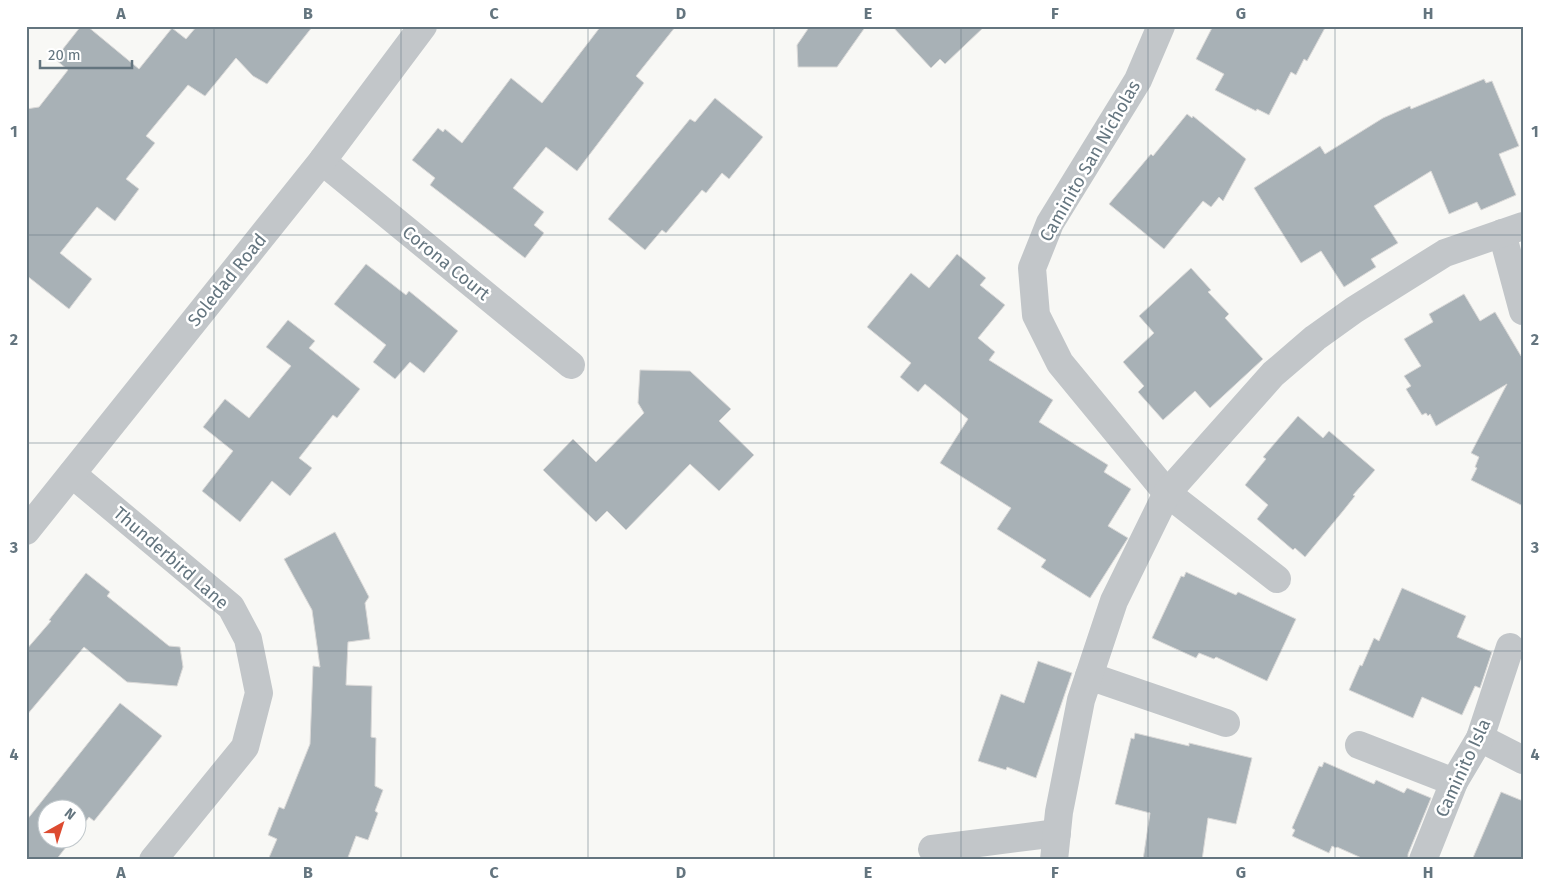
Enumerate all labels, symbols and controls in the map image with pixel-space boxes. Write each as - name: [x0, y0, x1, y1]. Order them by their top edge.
- text: A: [115, 4, 126, 23]
- text: B: [303, 4, 313, 23]
- text: C: [489, 4, 499, 23]
- text: D: [676, 4, 686, 23]
- text: E: [864, 4, 872, 23]
- text: F: [1051, 4, 1059, 23]
- text: G: [1236, 4, 1246, 23]
- text: H: [1423, 4, 1433, 23]
- scale bar: [40, 38, 132, 70]
- text: 20 m: [48, 46, 81, 64]
- street label: Caminito San Nicholas: [1035, 76, 1145, 246]
- text: 1: [10, 122, 18, 141]
- text: 1: [1531, 122, 1539, 141]
- street label: Corona Court: [398, 221, 495, 305]
- street label: Soledad Road: [183, 229, 271, 331]
- text: 2: [10, 330, 18, 349]
- text: 2: [1531, 330, 1539, 349]
- street label: Thunderbird Lane: [109, 502, 233, 614]
- text: 3: [9, 538, 18, 557]
- text: 3: [1530, 538, 1539, 557]
- street label: Caminito Isla: [1431, 715, 1495, 821]
- text: 4: [9, 745, 19, 764]
- text: 4: [1530, 745, 1540, 764]
- north arrow: [38, 798, 88, 848]
- text: N: [61, 805, 79, 824]
- text: A: [115, 863, 126, 882]
- text: B: [303, 863, 313, 882]
- text: C: [489, 863, 499, 882]
- text: D: [676, 863, 686, 882]
- text: E: [864, 863, 872, 882]
- text: F: [1051, 863, 1059, 882]
- text: G: [1236, 863, 1246, 882]
- text: H: [1423, 863, 1433, 882]

